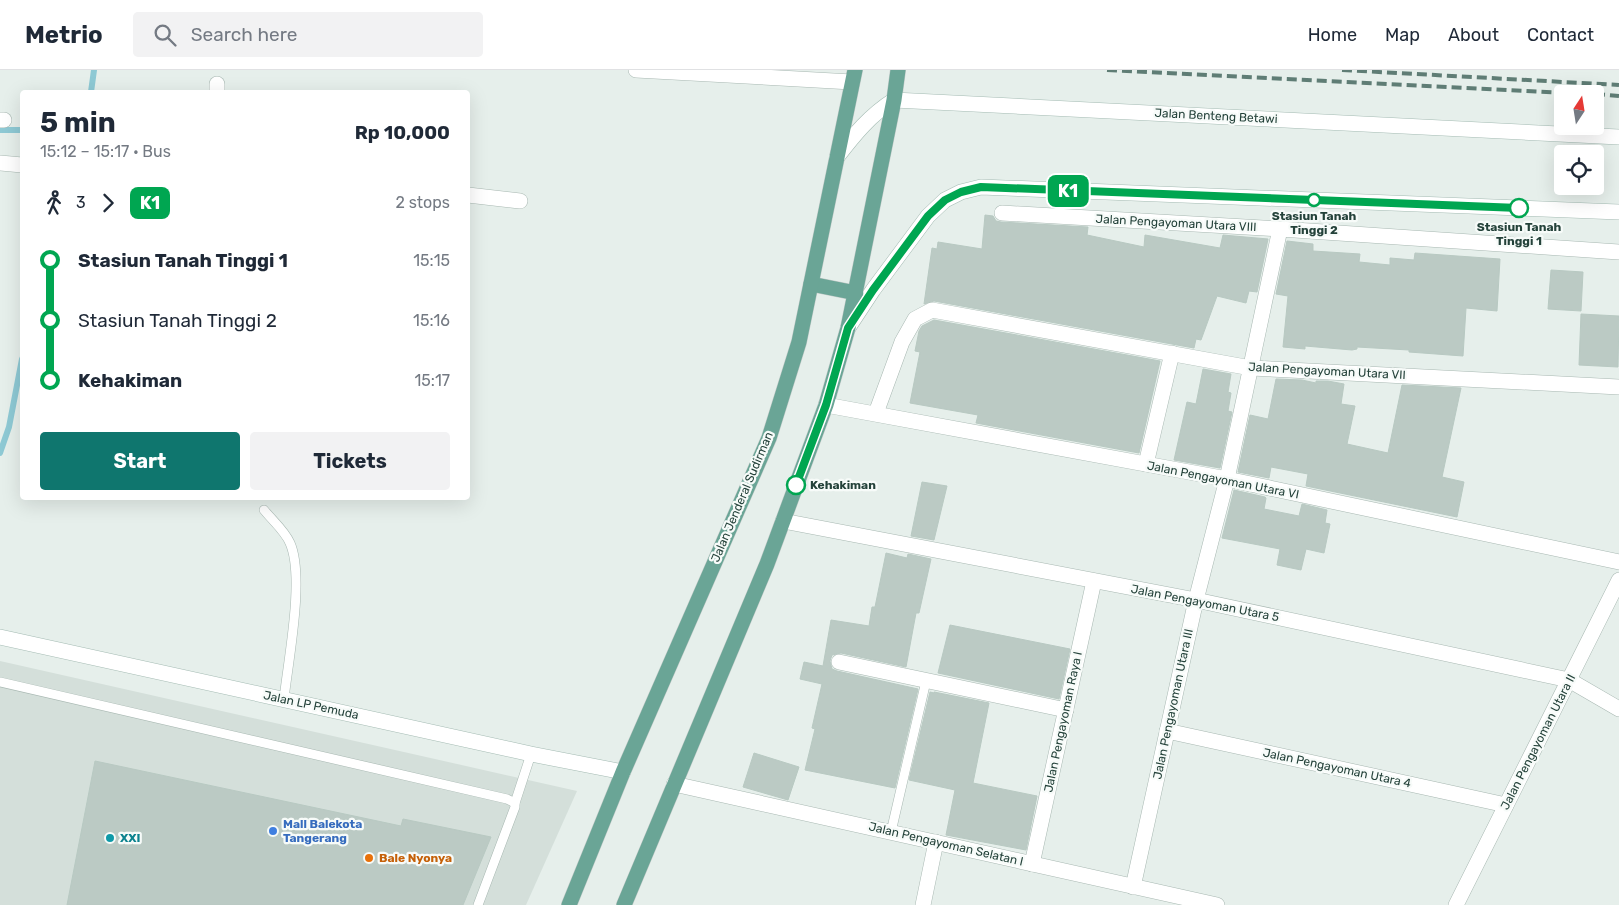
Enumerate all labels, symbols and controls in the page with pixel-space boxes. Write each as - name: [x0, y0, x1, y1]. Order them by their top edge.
- search box: [133, 12, 483, 57]
- text: Metrio: [25, 21, 103, 49]
- icon: search: [151, 21, 179, 49]
- text: Search here: [191, 23, 297, 46]
- text: Home: [1308, 24, 1357, 46]
- text: Map: [1385, 24, 1420, 46]
- text: About: [1448, 24, 1499, 46]
- text: Contact: [1527, 24, 1594, 46]
- north arrow: [1554, 85, 1604, 135]
- map controls: [1554, 85, 1604, 195]
- text: 5 min: [40, 106, 116, 139]
- street label: Jalan Benteng Betawi: [1154, 106, 1278, 126]
- text: Rp 10,000: [355, 121, 450, 144]
- text: 15:12 – 15:17 · Bus: [40, 142, 171, 161]
- button: locate: [1554, 145, 1604, 195]
- line badge: K1: [1046, 175, 1090, 207]
- text: K1: [1058, 180, 1078, 202]
- icon: walk: [40, 189, 68, 217]
- icon: forward: [94, 189, 122, 217]
- text: K1: [140, 192, 160, 214]
- text: 3: [76, 193, 86, 212]
- text: 2 stops: [395, 193, 450, 212]
- marker: Stasiun Tanah Tinggi 2: [1307, 193, 1321, 207]
- marker: Stasiun Tanah Tinggi 1: [1509, 198, 1529, 218]
- place label: Stasiun Tanah Tinggi 2: [1272, 209, 1356, 237]
- street label: Jalan Pengayoman Utara VIII: [1095, 212, 1257, 234]
- place label: Stasiun Tanah Tinggi 1: [1477, 220, 1561, 248]
- text: Stasiun Tanah Tinggi 1: [78, 249, 288, 272]
- text: 15:15: [413, 251, 450, 270]
- text: Stasiun Tanah Tinggi 2: [78, 309, 277, 332]
- text: 15:16: [413, 311, 450, 330]
- street label: Jalan Pengayoman Utara VII: [1248, 360, 1406, 382]
- text: Kehakiman: [78, 369, 182, 392]
- text: 15:17: [414, 371, 450, 390]
- street label: Jalan Jenderal Sudirman: [708, 430, 776, 564]
- button: Start: [40, 432, 240, 490]
- button: Tickets: [250, 432, 450, 490]
- street label: Jalan Pengayoman Utara VI: [1146, 458, 1300, 502]
- marker: Kehakiman: [786, 475, 806, 495]
- place label: Kehakiman: [810, 478, 876, 492]
- street label: Jalan Pengayoman Utara 5: [1130, 582, 1280, 624]
- street label: Jalan Pengayoman Utara III: [1150, 627, 1196, 781]
- street label: Jalan Pengayoman Raya I: [1041, 650, 1085, 794]
- street label: Jalan Pengayoman Utara II: [1498, 672, 1578, 812]
- street label: Jalan LP Pemuda: [262, 688, 360, 722]
- street label: Jalan Pengayoman Utara 4: [1262, 745, 1413, 791]
- place label: Mall Balekota Tangerang: [283, 817, 362, 845]
- street label: Jalan Pengayoman Selatan I: [867, 819, 1025, 869]
- marker: Mall Balekota Tangerang: [267, 825, 279, 837]
- place label: XXI: [120, 831, 141, 845]
- marker: XXI: [104, 832, 116, 844]
- place label: Bale Nyonya: [379, 851, 452, 865]
- marker: Bale Nyonya: [363, 852, 375, 864]

